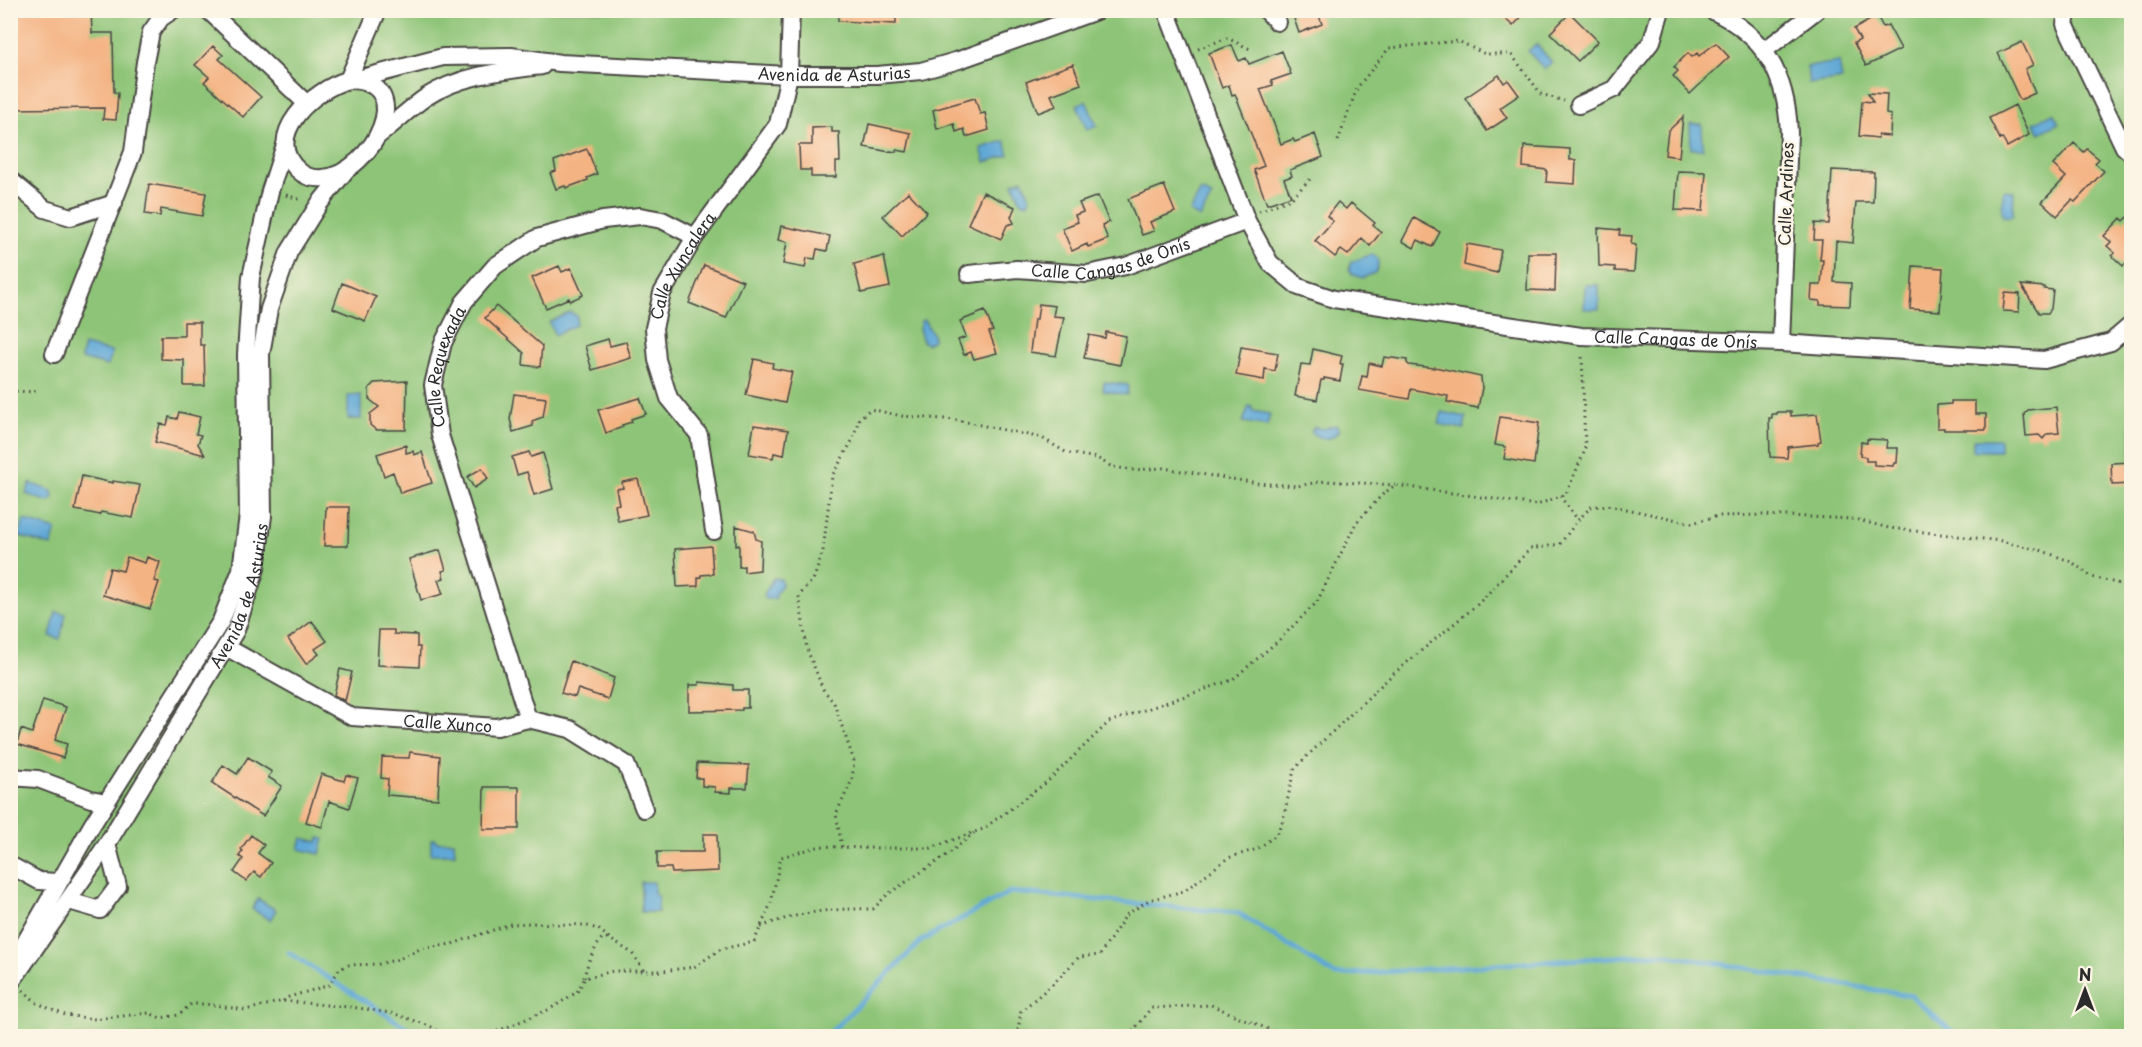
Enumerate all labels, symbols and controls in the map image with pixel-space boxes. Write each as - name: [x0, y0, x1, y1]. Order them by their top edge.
- street label: Avenida de Asturias: [757, 59, 911, 86]
- street label: Calle Ardines: [1771, 142, 1799, 246]
- street label: Calle Xuncalera: [643, 206, 721, 322]
- street label: Calle Cangas de Onís: [1030, 230, 1193, 285]
- street label: Calle Requexada: [420, 301, 471, 429]
- street label: Calle Cangas de Onís: [1594, 323, 1758, 353]
- street label: Avenida de Asturias: [203, 522, 273, 672]
- street label: Calle Xunco: [402, 708, 493, 738]
- north arrow: [2055, 960, 2115, 1020]
- text: N: [2079, 962, 2091, 986]

